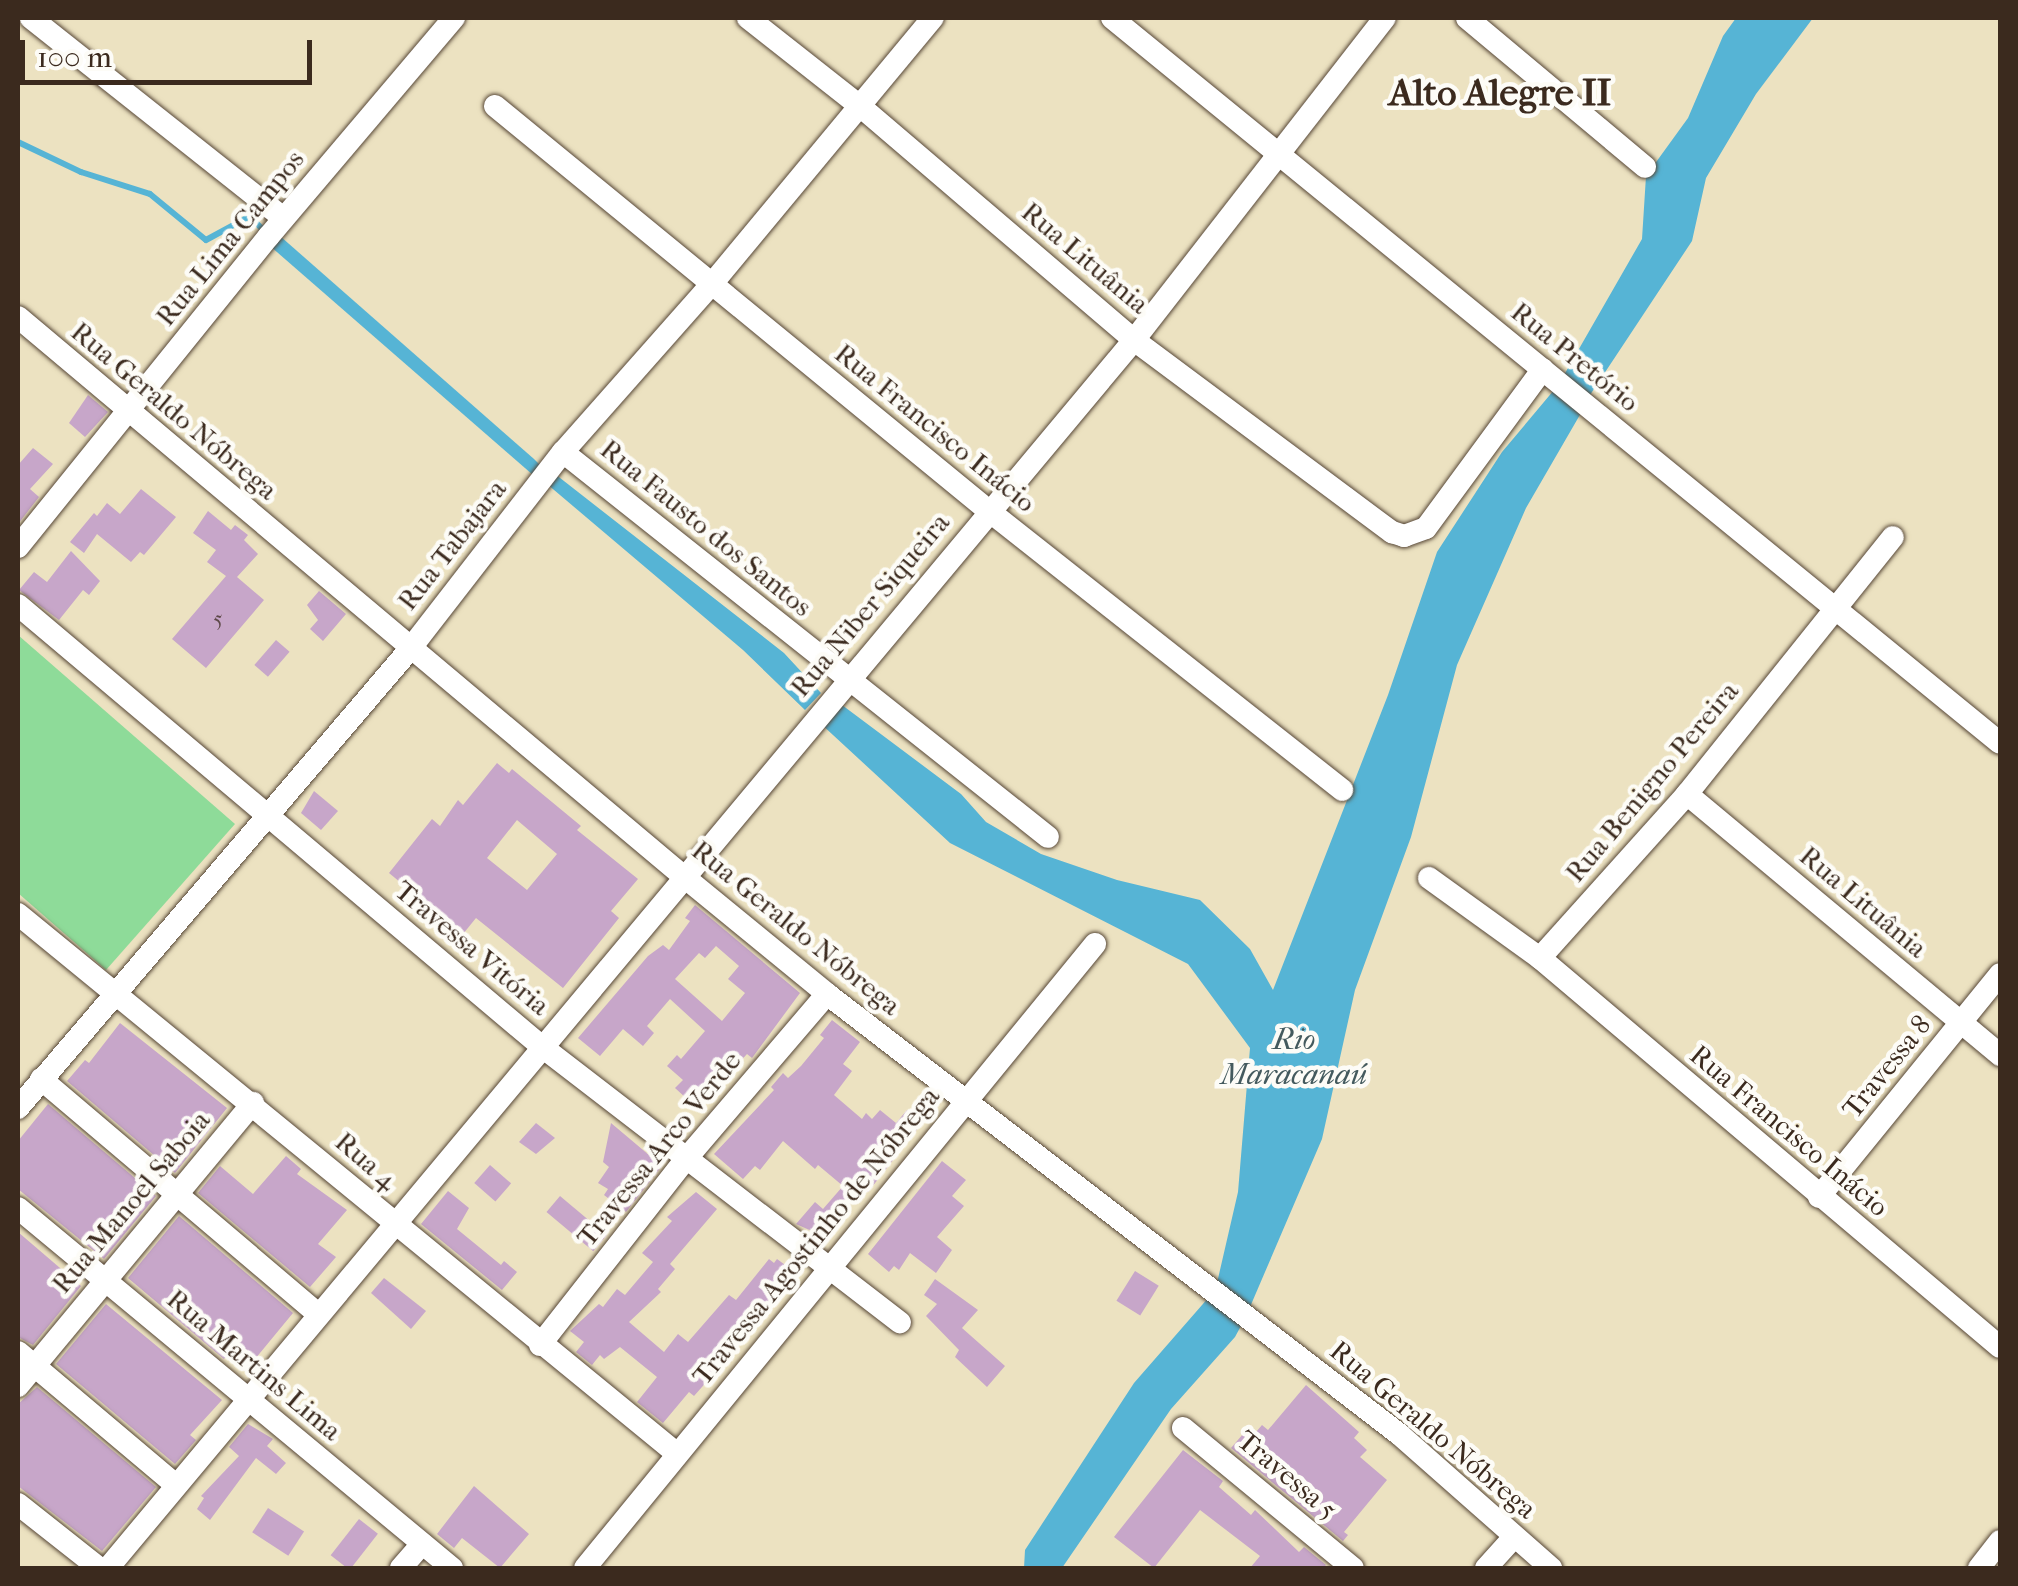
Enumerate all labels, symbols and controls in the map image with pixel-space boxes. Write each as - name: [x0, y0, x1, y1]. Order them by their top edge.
- scale bar: [25, 20, 318, 82]
- text: 100 m: [37, 40, 112, 75]
- district label: Alto Alegre II: [1389, 70, 1611, 116]
- street label: Rua Lima Campos: [149, 143, 311, 333]
- street label: Rua Lituânia: [1015, 195, 1155, 321]
- street label: Rua Pretório: [1504, 295, 1646, 419]
- street label: Rua Geraldo Nóbrega: [64, 315, 284, 507]
- street label: Rua Francisco Inácio: [828, 337, 1042, 519]
- street label: Rua Fausto dos Santos: [593, 432, 819, 624]
- street label: Rua Tabajara: [391, 473, 513, 617]
- street label: Rua Niber Siqueira: [783, 506, 957, 704]
- house number: 5: [213, 607, 223, 633]
- street label: Rua Benigno Pereira: [1558, 675, 1746, 889]
- street label: Rua Geraldo Nóbrega: [685, 833, 907, 1023]
- street label: Rua Lituânia: [1793, 839, 1933, 965]
- street label: Travessa Vitória: [388, 874, 556, 1022]
- street label: Travessa 8: [1835, 1009, 1939, 1125]
- water label: Rio Maracanaú: [1221, 1022, 1367, 1092]
- street label: Rua Francisco Inácio: [1683, 1038, 1895, 1224]
- street label: Travessa Arco Verde: [570, 1044, 748, 1254]
- street label: Travessa Agostinho de Nóbrega: [685, 1080, 947, 1392]
- street label: Rua Manoel Saboia: [45, 1104, 217, 1300]
- street label: Rua 4: [328, 1125, 404, 1197]
- street label: Rua Martins Lima: [160, 1282, 348, 1448]
- street label: Rua Geraldo Nóbrega: [1323, 1334, 1543, 1526]
- street label: Travessa 5: [1230, 1423, 1344, 1527]

